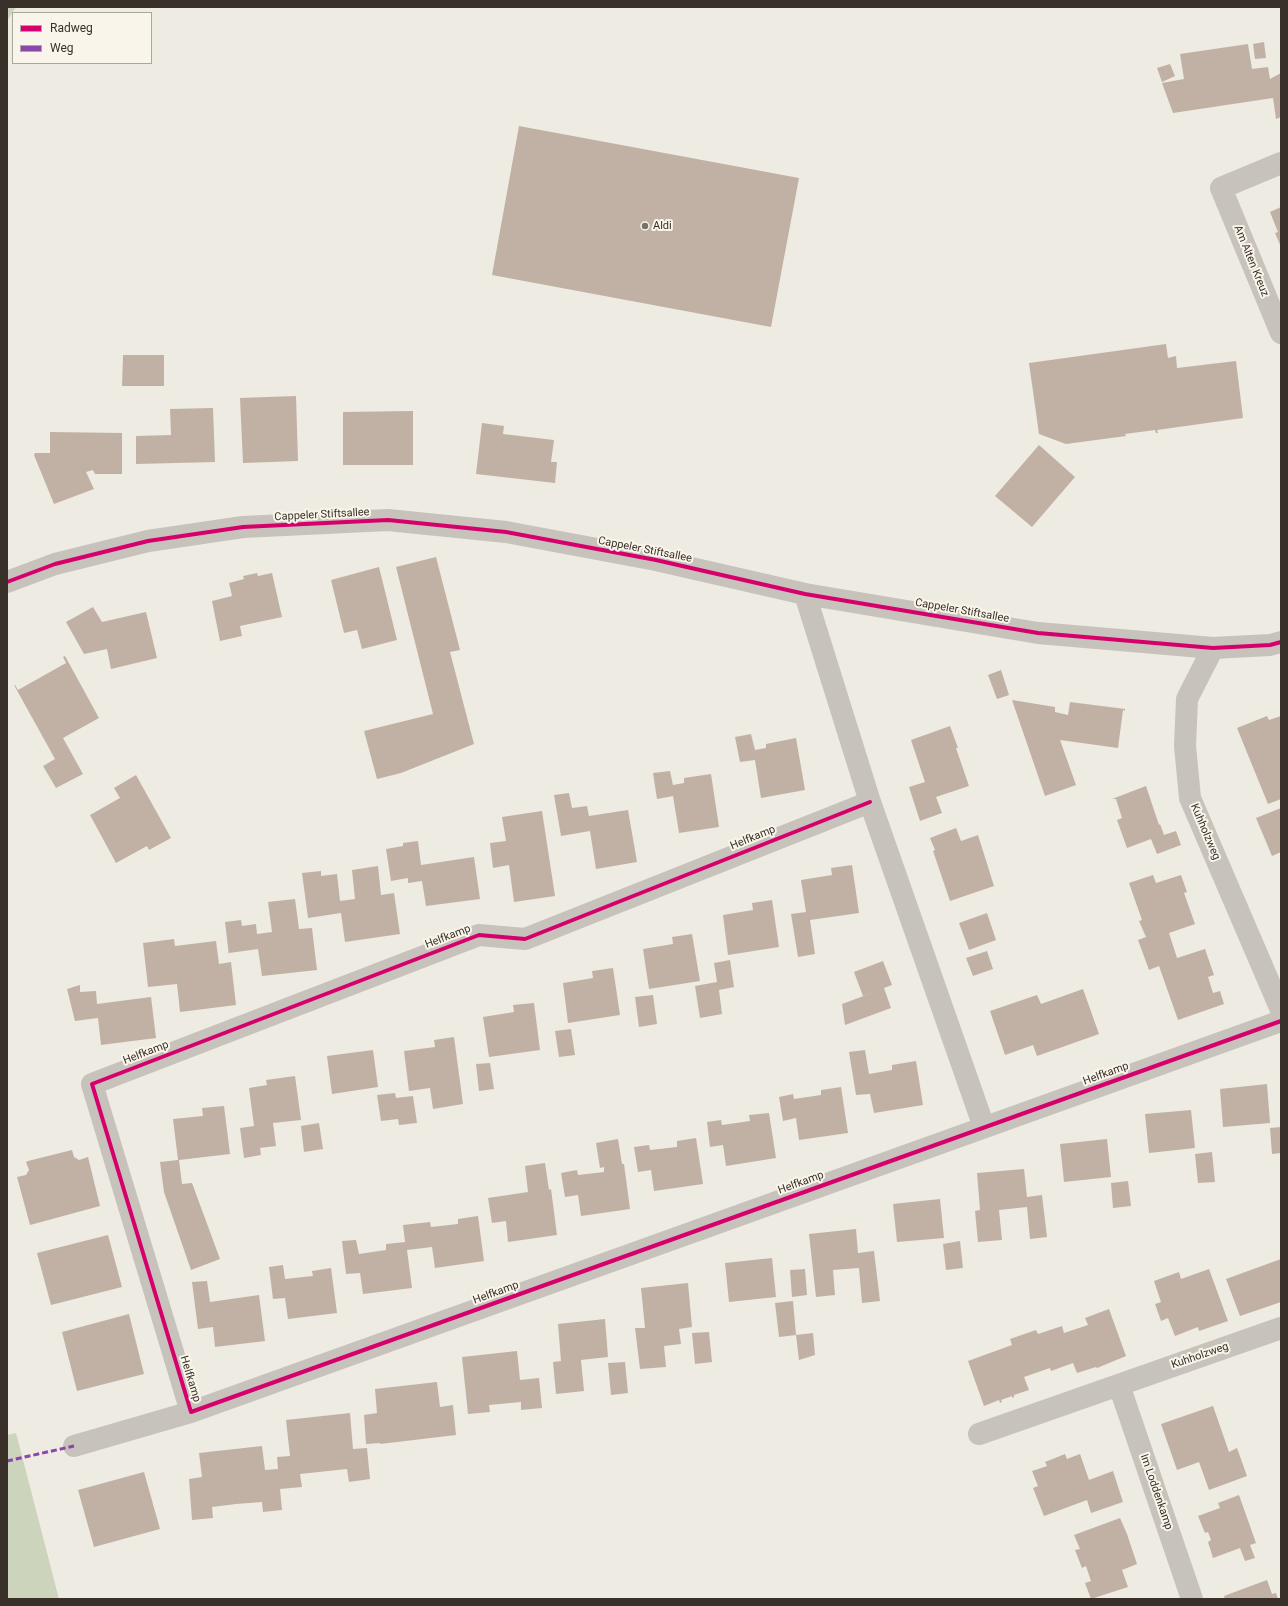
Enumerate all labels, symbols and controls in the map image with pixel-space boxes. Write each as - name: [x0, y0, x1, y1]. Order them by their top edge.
- legend: [12, 12, 152, 64]
- text: Radweg: [50, 21, 93, 35]
- text: Weg: [50, 41, 74, 55]
- place label: Aldi: [653, 219, 672, 233]
- marker: Aldi: [640, 221, 650, 231]
- street label: Am Alten Kreuz: [1231, 224, 1271, 298]
- street label: Cappeler Stiftsallee: [274, 506, 370, 524]
- street label: Cappeler Stiftsallee: [597, 534, 693, 566]
- street label: Cappeler Stiftsallee: [914, 596, 1010, 626]
- street label: Kuhholzweg: [1187, 802, 1223, 862]
- street label: Helfkamp: [728, 823, 778, 853]
- street label: Helfkamp: [423, 922, 473, 952]
- street label: Helfkamp: [121, 1038, 171, 1068]
- street label: Helfkamp: [1081, 1060, 1131, 1088]
- street label: Helfkamp: [776, 1169, 826, 1197]
- street label: Helfkamp: [471, 1279, 521, 1307]
- street label: Kuhholzweg: [1170, 1340, 1230, 1372]
- street label: Helfkamp: [177, 1354, 203, 1404]
- street label: Im Loddenkamp: [1137, 1452, 1175, 1532]

